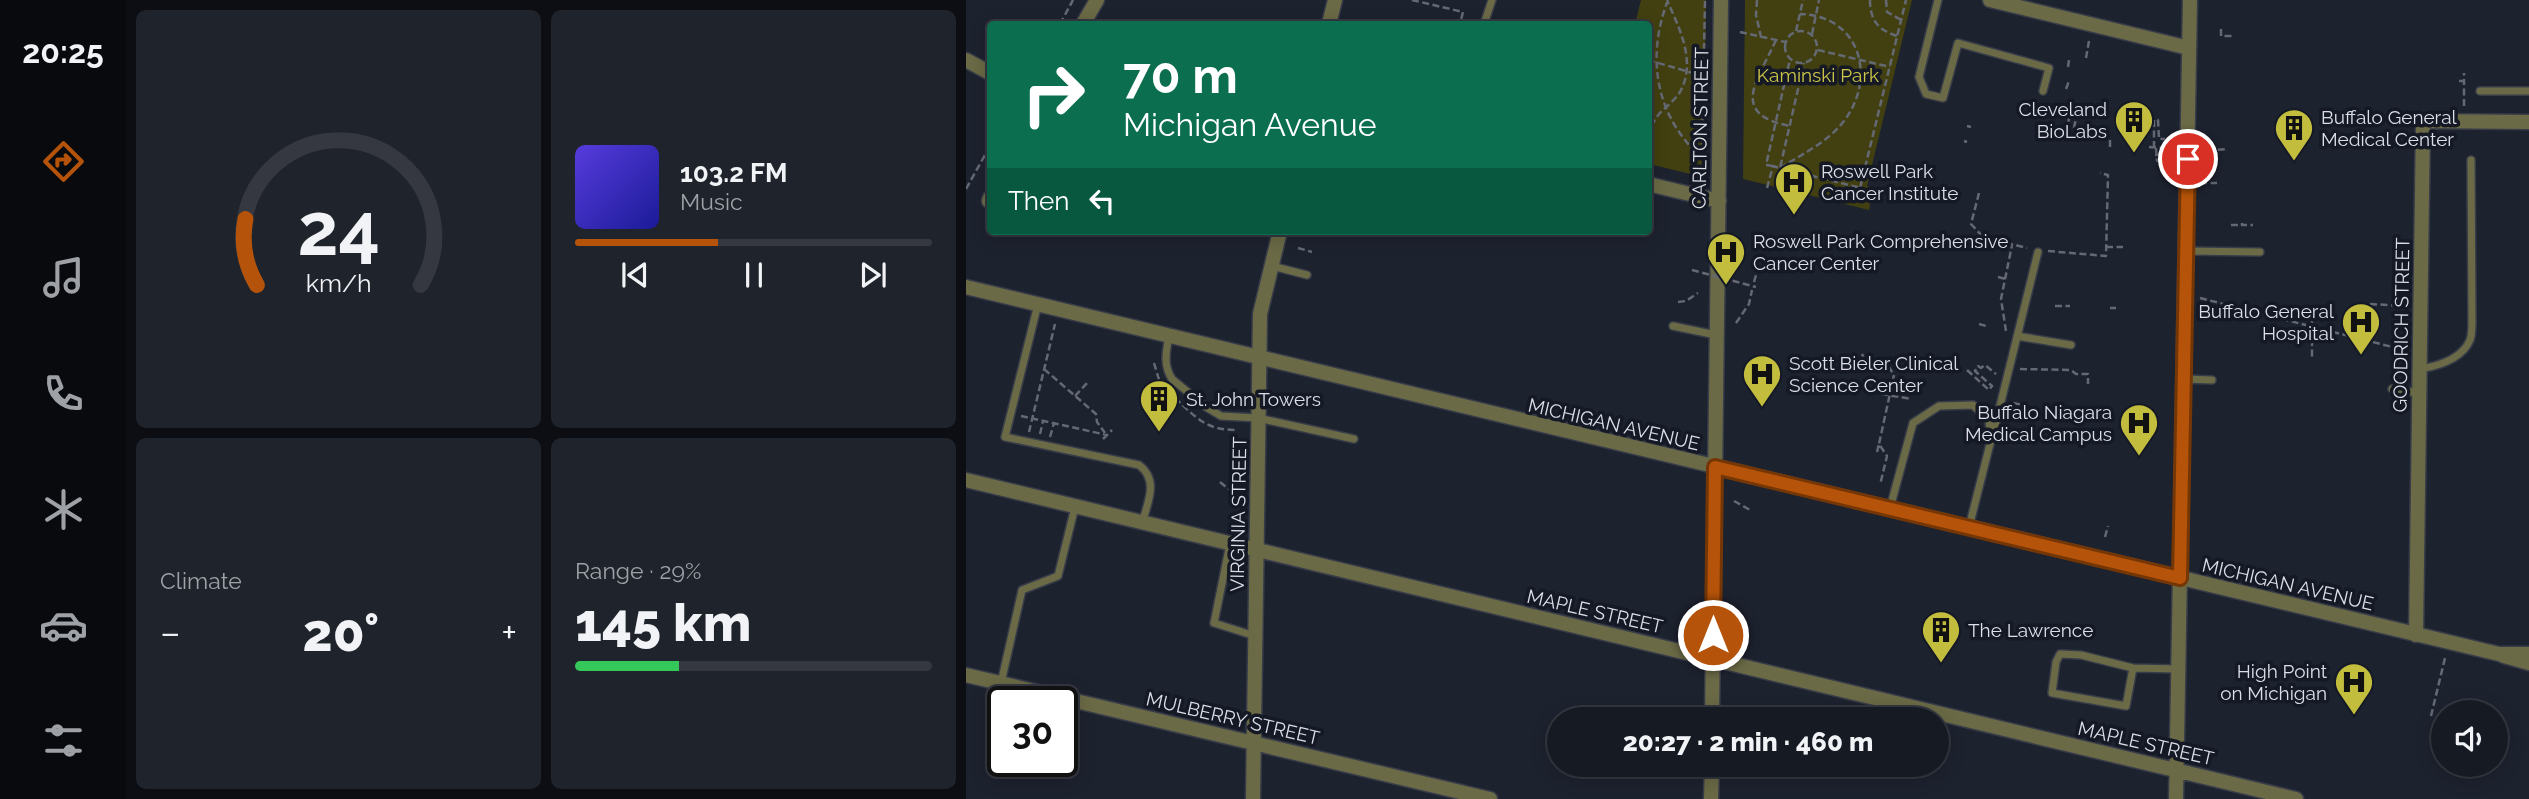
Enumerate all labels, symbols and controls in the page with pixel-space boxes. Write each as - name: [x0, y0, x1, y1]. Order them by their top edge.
- text: 20:25: [22, 33, 104, 70]
- street label: CARLTON STREET: [1688, 46, 1712, 209]
- text: 70 m: [1123, 47, 1238, 104]
- icon: right: [1008, 49, 1099, 140]
- park label: Kaminski Park: [1757, 64, 1879, 86]
- place label: Cleveland BioLabs: [2019, 98, 2107, 142]
- building icon: Cleveland BioLabs: [2113, 99, 2155, 154]
- text: Michigan Avenue: [1123, 106, 1377, 143]
- place label: Buffalo General Medical Center: [2321, 106, 2458, 150]
- building icon: Buffalo General Medical Center: [2273, 107, 2315, 162]
- pin: [2158, 129, 2218, 189]
- icon: directions: [39, 137, 88, 186]
- icon: arrive: [2169, 140, 2207, 178]
- text: 103.2 FM: [680, 158, 787, 188]
- place label: Roswell Park Cancer Institute: [1821, 160, 1959, 204]
- hospital icon: Roswell Park Cancer Institute: [1773, 161, 1815, 216]
- icon: left: [1083, 182, 1121, 220]
- text: Then: [1008, 186, 1069, 216]
- text: 24: [297, 188, 380, 273]
- text: Music: [680, 188, 743, 215]
- place label: Roswell Park Comprehensive Cancer Center: [1753, 230, 2009, 274]
- hospital icon: Roswell Park Comprehensive Cancer Center: [1705, 231, 1747, 286]
- street label: GOODRICH STREET: [2388, 237, 2414, 413]
- icon: music: [39, 253, 88, 302]
- icon: previous: [616, 256, 654, 294]
- icon: pause: [735, 256, 773, 294]
- icon: next: [854, 256, 892, 294]
- text: km/h: [306, 268, 371, 298]
- place label: Buffalo General Hospital: [2198, 300, 2335, 344]
- hospital icon: Buffalo General Hospital: [2340, 301, 2382, 356]
- place label: Scott Bieler Clinical Science Center: [1789, 352, 1959, 396]
- hospital icon: Scott Bieler Clinical Science Center: [1741, 353, 1783, 408]
- icon: phone: [39, 369, 88, 418]
- building icon: St. John Towers: [1138, 378, 1180, 433]
- place label: St. John Towers: [1186, 388, 1321, 410]
- street label: MICHIGAN AVENUE: [1526, 394, 1702, 454]
- place label: Buffalo Niagara Medical Campus: [1965, 401, 2112, 445]
- hospital icon: Buffalo Niagara Medical Campus: [2118, 402, 2160, 457]
- street label: VIRGINIA STREET: [1226, 436, 1250, 592]
- icon: climate: [39, 485, 88, 534]
- street label: MICHIGAN AVENUE: [2200, 554, 2376, 614]
- text: Range · 29%: [575, 557, 701, 584]
- text: Climate: [160, 567, 242, 594]
- street label: MAPLE STREET: [1525, 585, 1666, 637]
- text: 145 km: [575, 592, 751, 653]
- position arrow: [1676, 598, 1750, 672]
- icon: car: [39, 601, 88, 650]
- text: 20°: [303, 602, 379, 663]
- building icon: The Lawrence: [1920, 609, 1962, 664]
- text: −: [160, 610, 180, 655]
- text: +: [501, 610, 517, 655]
- place label: The Lawrence: [1968, 619, 2093, 641]
- place label: High Point on Michigan: [2220, 660, 2328, 704]
- hospital icon: High Point on Michigan: [2333, 661, 2375, 716]
- speed limit sign: 30: [987, 686, 1078, 777]
- street label: MULBERRY STREET: [1144, 687, 1322, 749]
- map controls: [2431, 700, 2508, 777]
- button: sound: [2431, 700, 2508, 777]
- icon: filters: [39, 716, 88, 765]
- street label: MAPLE STREET: [2076, 717, 2217, 769]
- text: 20:27 · 2 min · 460 m: [1623, 727, 1873, 757]

